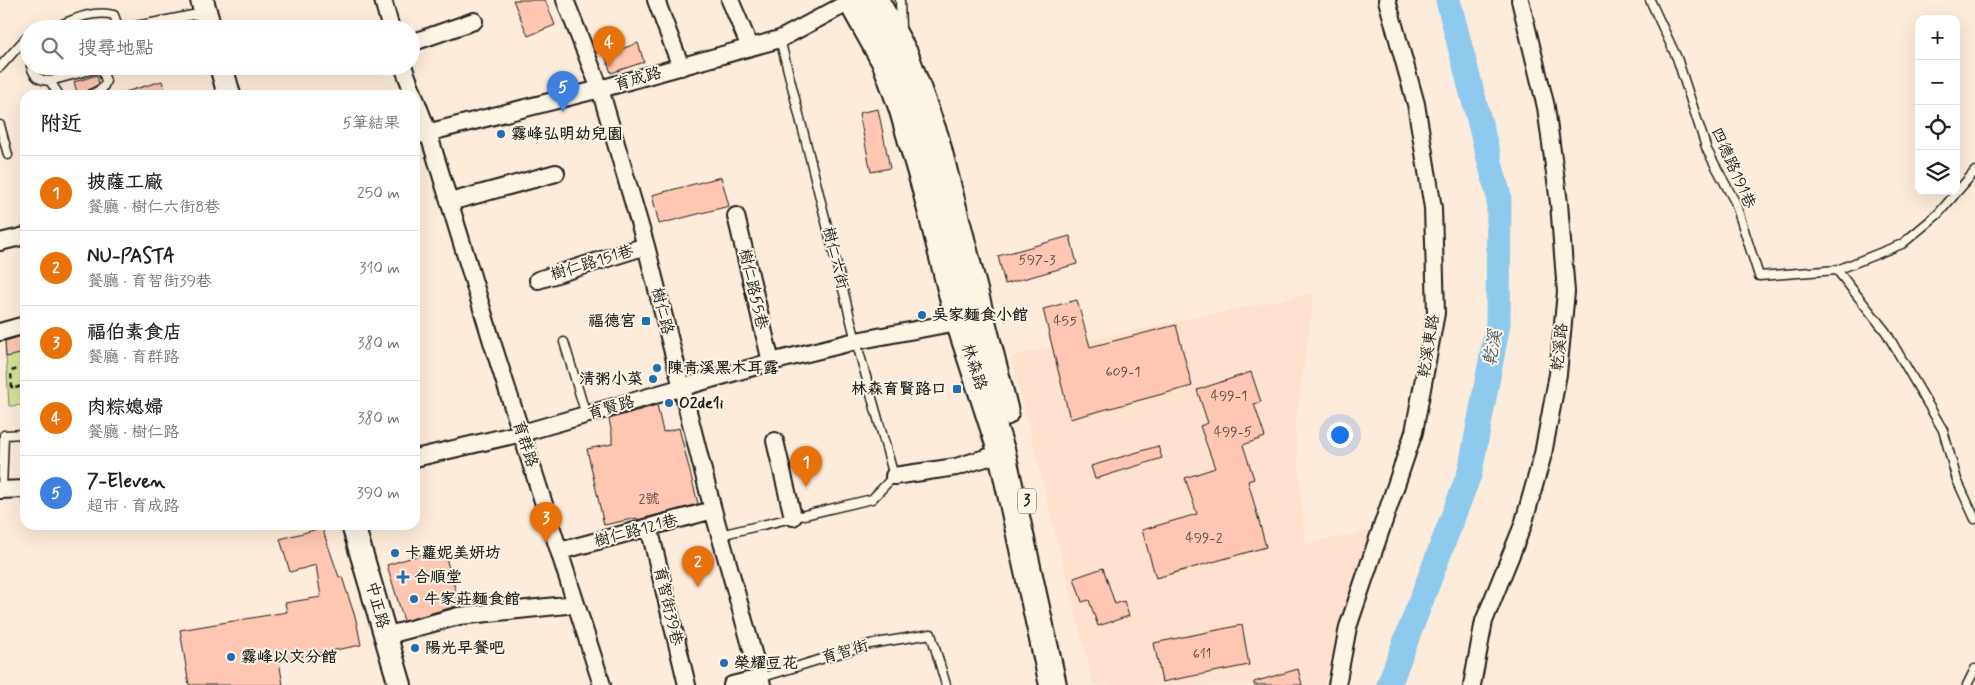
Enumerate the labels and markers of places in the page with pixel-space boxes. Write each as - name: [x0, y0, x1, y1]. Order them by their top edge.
- pin: 4: [593, 26, 625, 67]
- pin: 5: [547, 71, 579, 112]
- place label: 霧峰弘明幼兒園: [511, 124, 623, 145]
- marker: 霧峰弘明幼兒園: [495, 128, 507, 140]
- place label: 吳家麵食小館: [932, 305, 1028, 326]
- marker: 吳家麵食小館: [916, 309, 928, 321]
- place label: 福德宮: [588, 311, 636, 332]
- marker: 福德宮: [640, 315, 652, 327]
- place label: 陳青溪黑木耳露: [667, 358, 779, 379]
- marker: 陳青溪黑木耳露: [651, 362, 663, 374]
- place label: 清粥小菜: [579, 369, 643, 390]
- marker: 清粥小菜: [647, 373, 659, 385]
- place label: 林森育賢路口: [851, 379, 947, 400]
- marker: 林森育賢路口: [951, 383, 963, 395]
- place label: O2de1i: [679, 393, 724, 414]
- marker: O2de1i: [663, 397, 675, 409]
- pin: 1: [790, 446, 822, 487]
- pin: 3: [530, 502, 562, 543]
- place label: 卡蘿妮美妍坊: [405, 543, 501, 564]
- pin: 2: [682, 546, 714, 587]
- marker: 卡蘿妮美妍坊: [389, 547, 401, 559]
- place label: 合順堂: [414, 567, 462, 588]
- marker: 合順堂: [396, 570, 410, 584]
- place label: 牛家莊麵食館: [424, 589, 520, 610]
- marker: 牛家莊麵食館: [408, 593, 420, 605]
- place label: 陽光早餐吧: [425, 638, 505, 659]
- marker: 陽光早餐吧: [409, 642, 421, 654]
- place label: 霧峰以文分館: [241, 647, 337, 668]
- marker: 霧峰以文分館: [225, 651, 237, 663]
- place label: 榮耀豆花: [734, 653, 798, 674]
- marker: 榮耀豆花: [718, 657, 730, 669]

